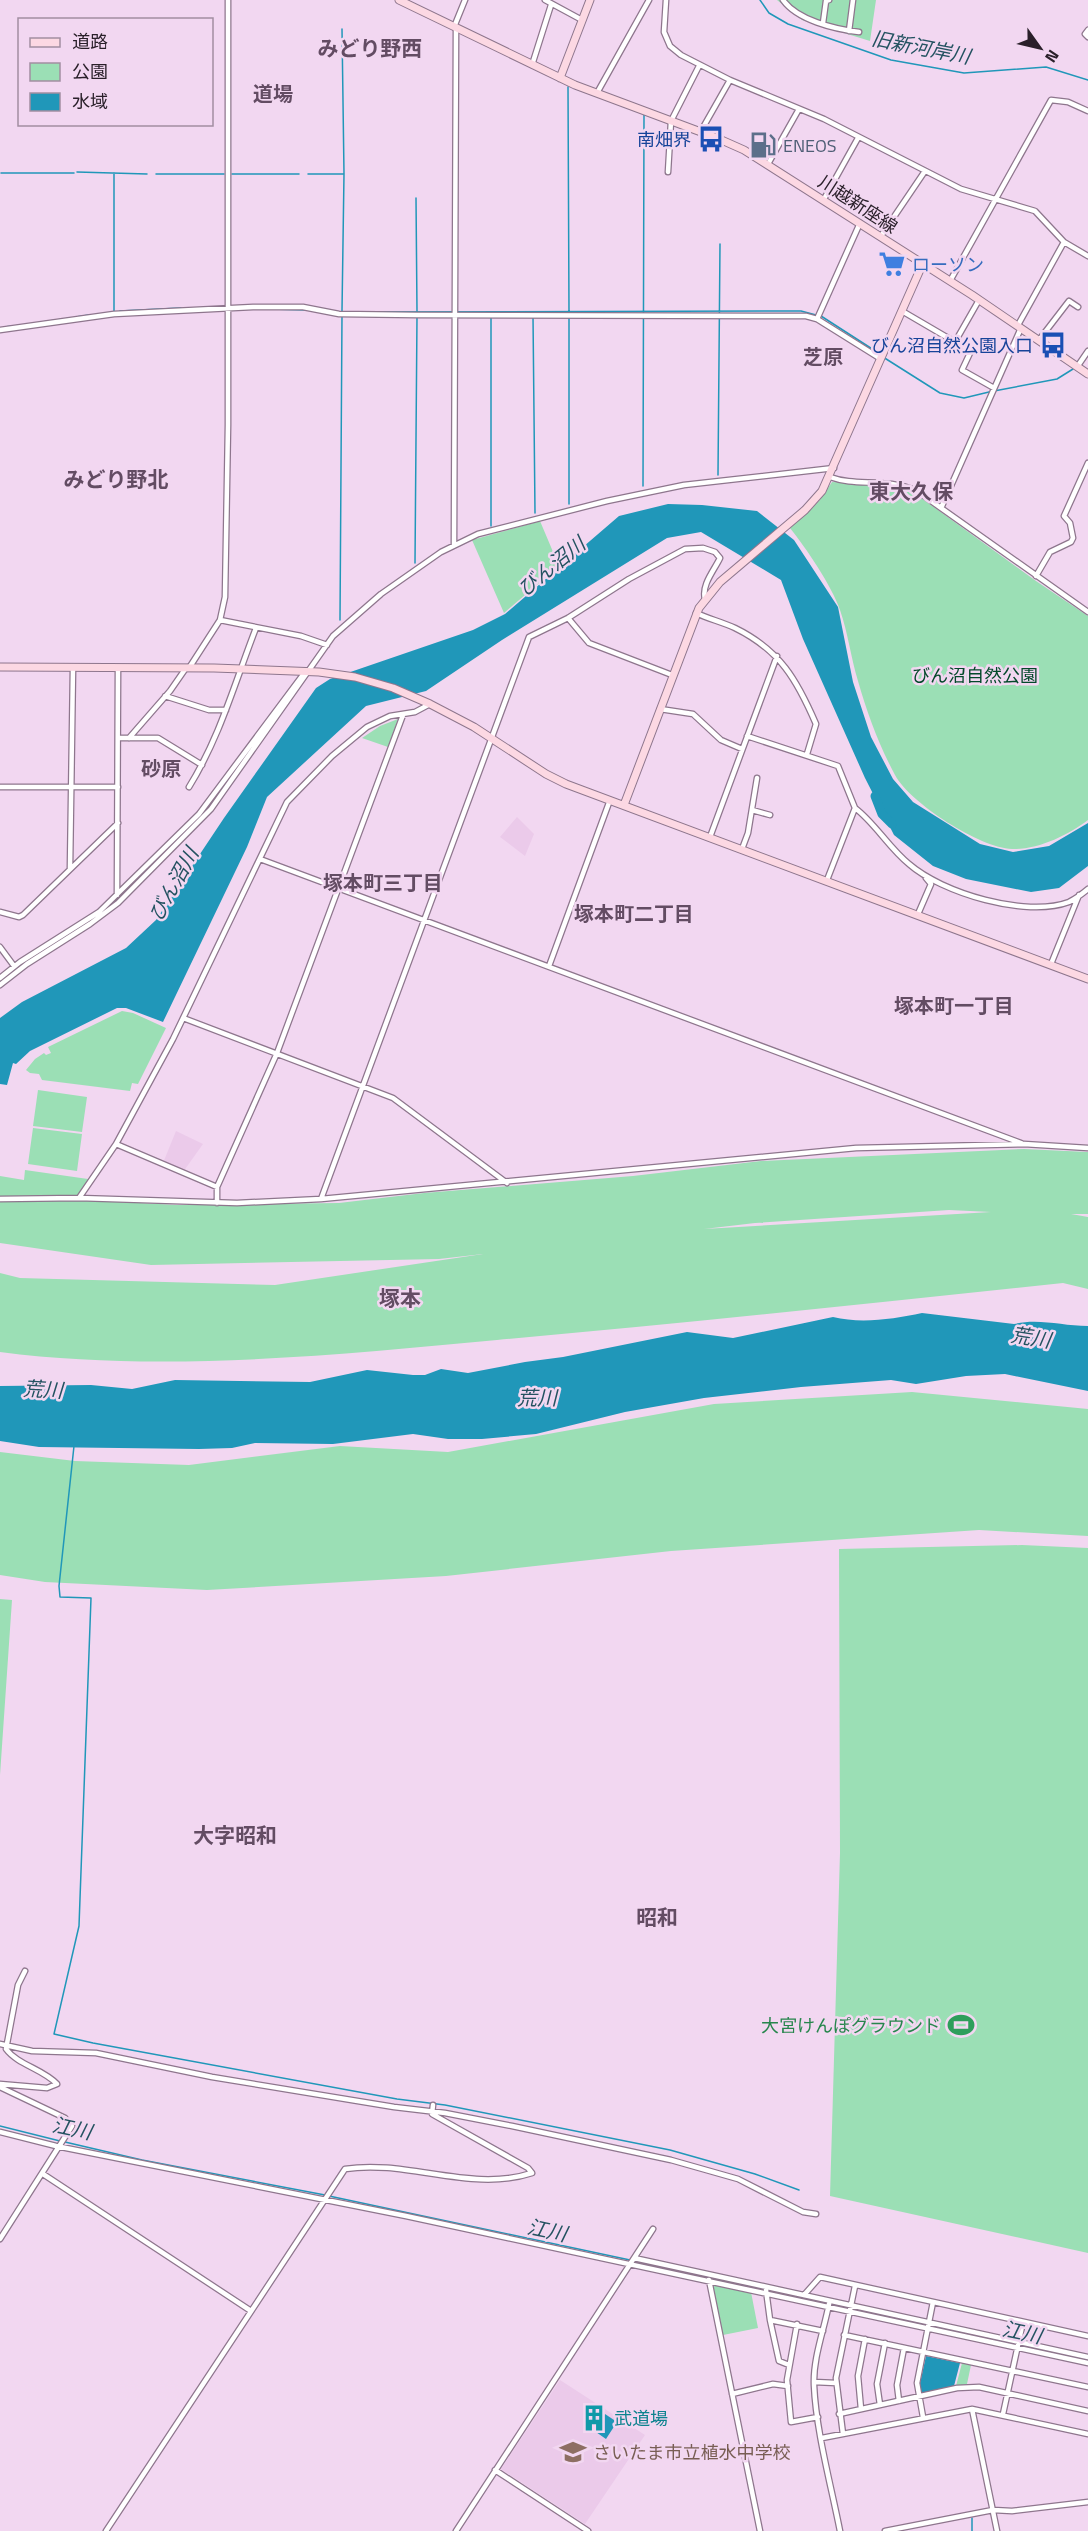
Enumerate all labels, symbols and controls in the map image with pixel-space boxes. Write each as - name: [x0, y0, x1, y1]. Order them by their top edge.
- legend: [18, 18, 213, 126]
- north arrow: [1010, 18, 1070, 78]
- water label: 旧新河岸川: [869, 22, 975, 72]
- text: 道路: [72, 28, 108, 55]
- district label: みどり野西: [318, 32, 423, 64]
- text: N: [1039, 45, 1065, 68]
- text: 公園: [72, 58, 108, 85]
- district label: 道場: [253, 78, 293, 109]
- text: 水域: [72, 88, 108, 115]
- bus stop icon: 南畑界: [696, 124, 726, 154]
- place label: 南畑界: [637, 126, 691, 153]
- fuel station icon: ENEOS: [748, 130, 778, 160]
- place label: ENEOS: [783, 132, 837, 159]
- street label: 川越新座線: [813, 168, 903, 240]
- supermarket icon: ローソン: [877, 249, 907, 279]
- place label: ローソン: [912, 251, 984, 278]
- bus stop icon: びん沼自然公園入口: [1038, 330, 1068, 360]
- place label: びん沼自然公園入口: [871, 332, 1033, 359]
- district label: 芝原: [803, 341, 843, 372]
- district label: みどり野北: [64, 463, 169, 495]
- district label: 東大久保: [869, 475, 954, 507]
- water label: びん沼川: [510, 528, 593, 603]
- park label: びん沼自然公園: [912, 662, 1038, 689]
- district label: 砂原: [141, 753, 181, 784]
- water label: びん沼川: [140, 840, 207, 926]
- district label: 塚本町三丁目: [323, 867, 443, 898]
- district label: 塚本町二丁目: [574, 898, 694, 929]
- district label: 塚本町一丁目: [894, 990, 1014, 1021]
- district label: 塚本: [379, 1282, 421, 1314]
- water label: 荒川: [1009, 1319, 1055, 1356]
- water label: 荒川: [22, 1372, 66, 1406]
- water label: 荒川: [517, 1382, 559, 1413]
- district label: 大字昭和: [193, 1819, 277, 1851]
- district label: 昭和: [636, 1901, 678, 1933]
- sports icon: 大宮けんぽグラウンド: [946, 2010, 976, 2040]
- place label: 大宮けんぽグラウンド: [761, 2012, 941, 2039]
- water label: 江川: [49, 2109, 97, 2148]
- water label: 江川: [524, 2211, 572, 2250]
- water label: 江川: [999, 2313, 1047, 2352]
- building icon: 武道場: [579, 2403, 609, 2433]
- place label: 武道場: [614, 2405, 668, 2432]
- school or university icon: さいたま市立植水中学校: [558, 2437, 588, 2467]
- place label: さいたま市立植水中学校: [593, 2439, 790, 2466]

